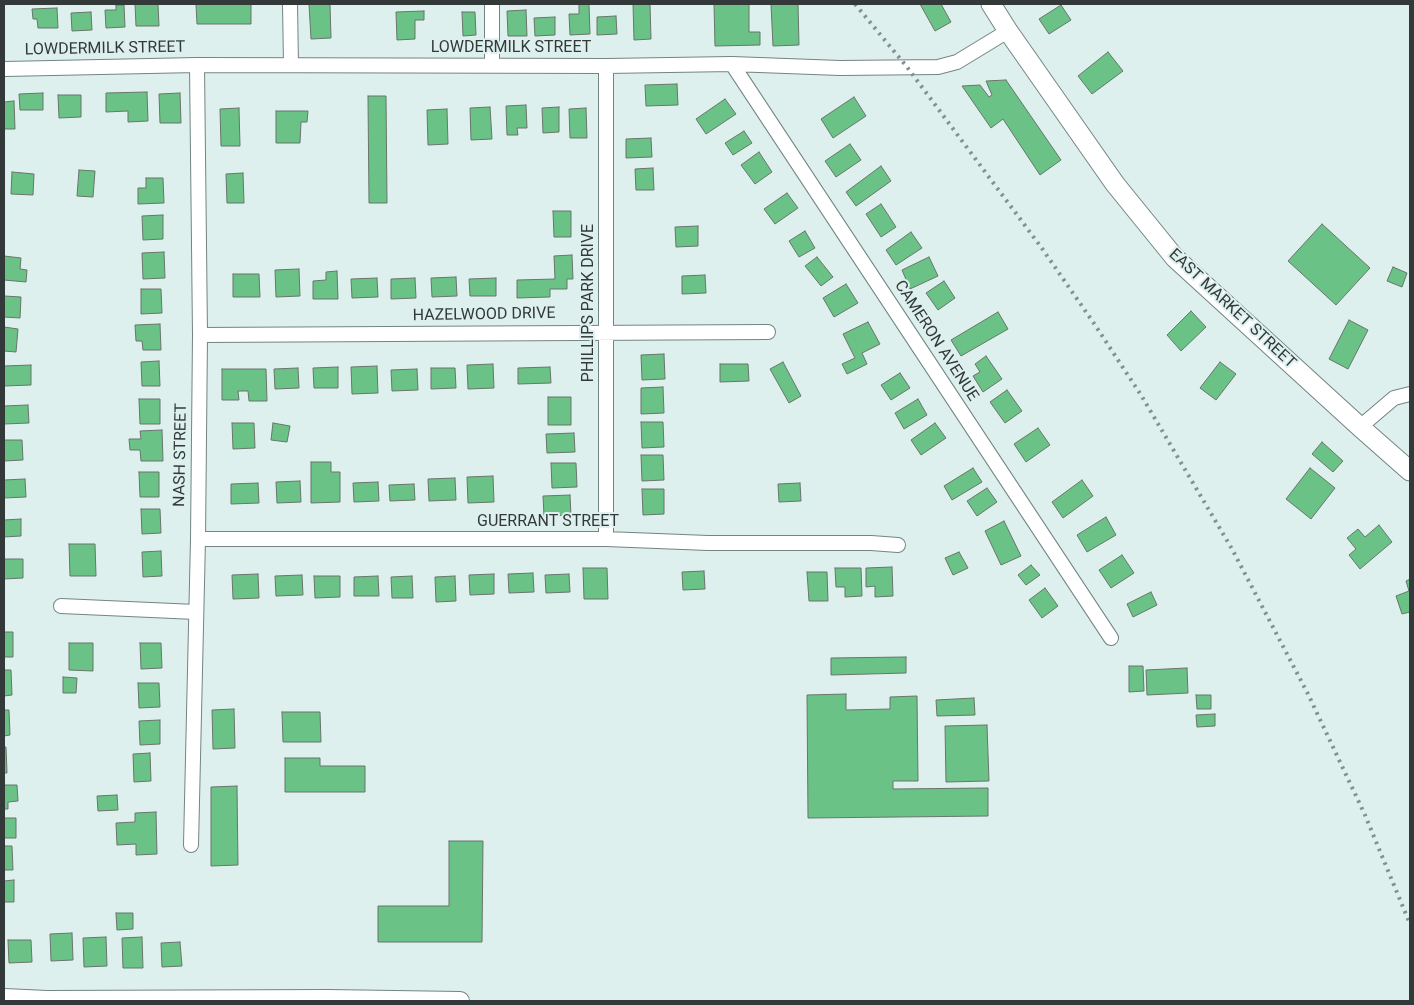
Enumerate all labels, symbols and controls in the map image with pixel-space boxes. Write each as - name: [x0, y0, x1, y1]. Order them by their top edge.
- street label: LOWDERMILK STREET: [25, 38, 185, 60]
- street label: LOWDERMILK STREET: [431, 38, 591, 58]
- street label: PHILLIPS PARK DRIVE: [579, 224, 599, 382]
- street label: EAST MARKET STREET: [1165, 245, 1299, 373]
- street label: CAMERON AVENUE: [890, 277, 982, 405]
- street label: HAZELWOOD DRIVE: [412, 304, 556, 326]
- street label: NASH STREET: [170, 403, 192, 507]
- street label: GUERRANT STREET: [477, 512, 619, 532]

